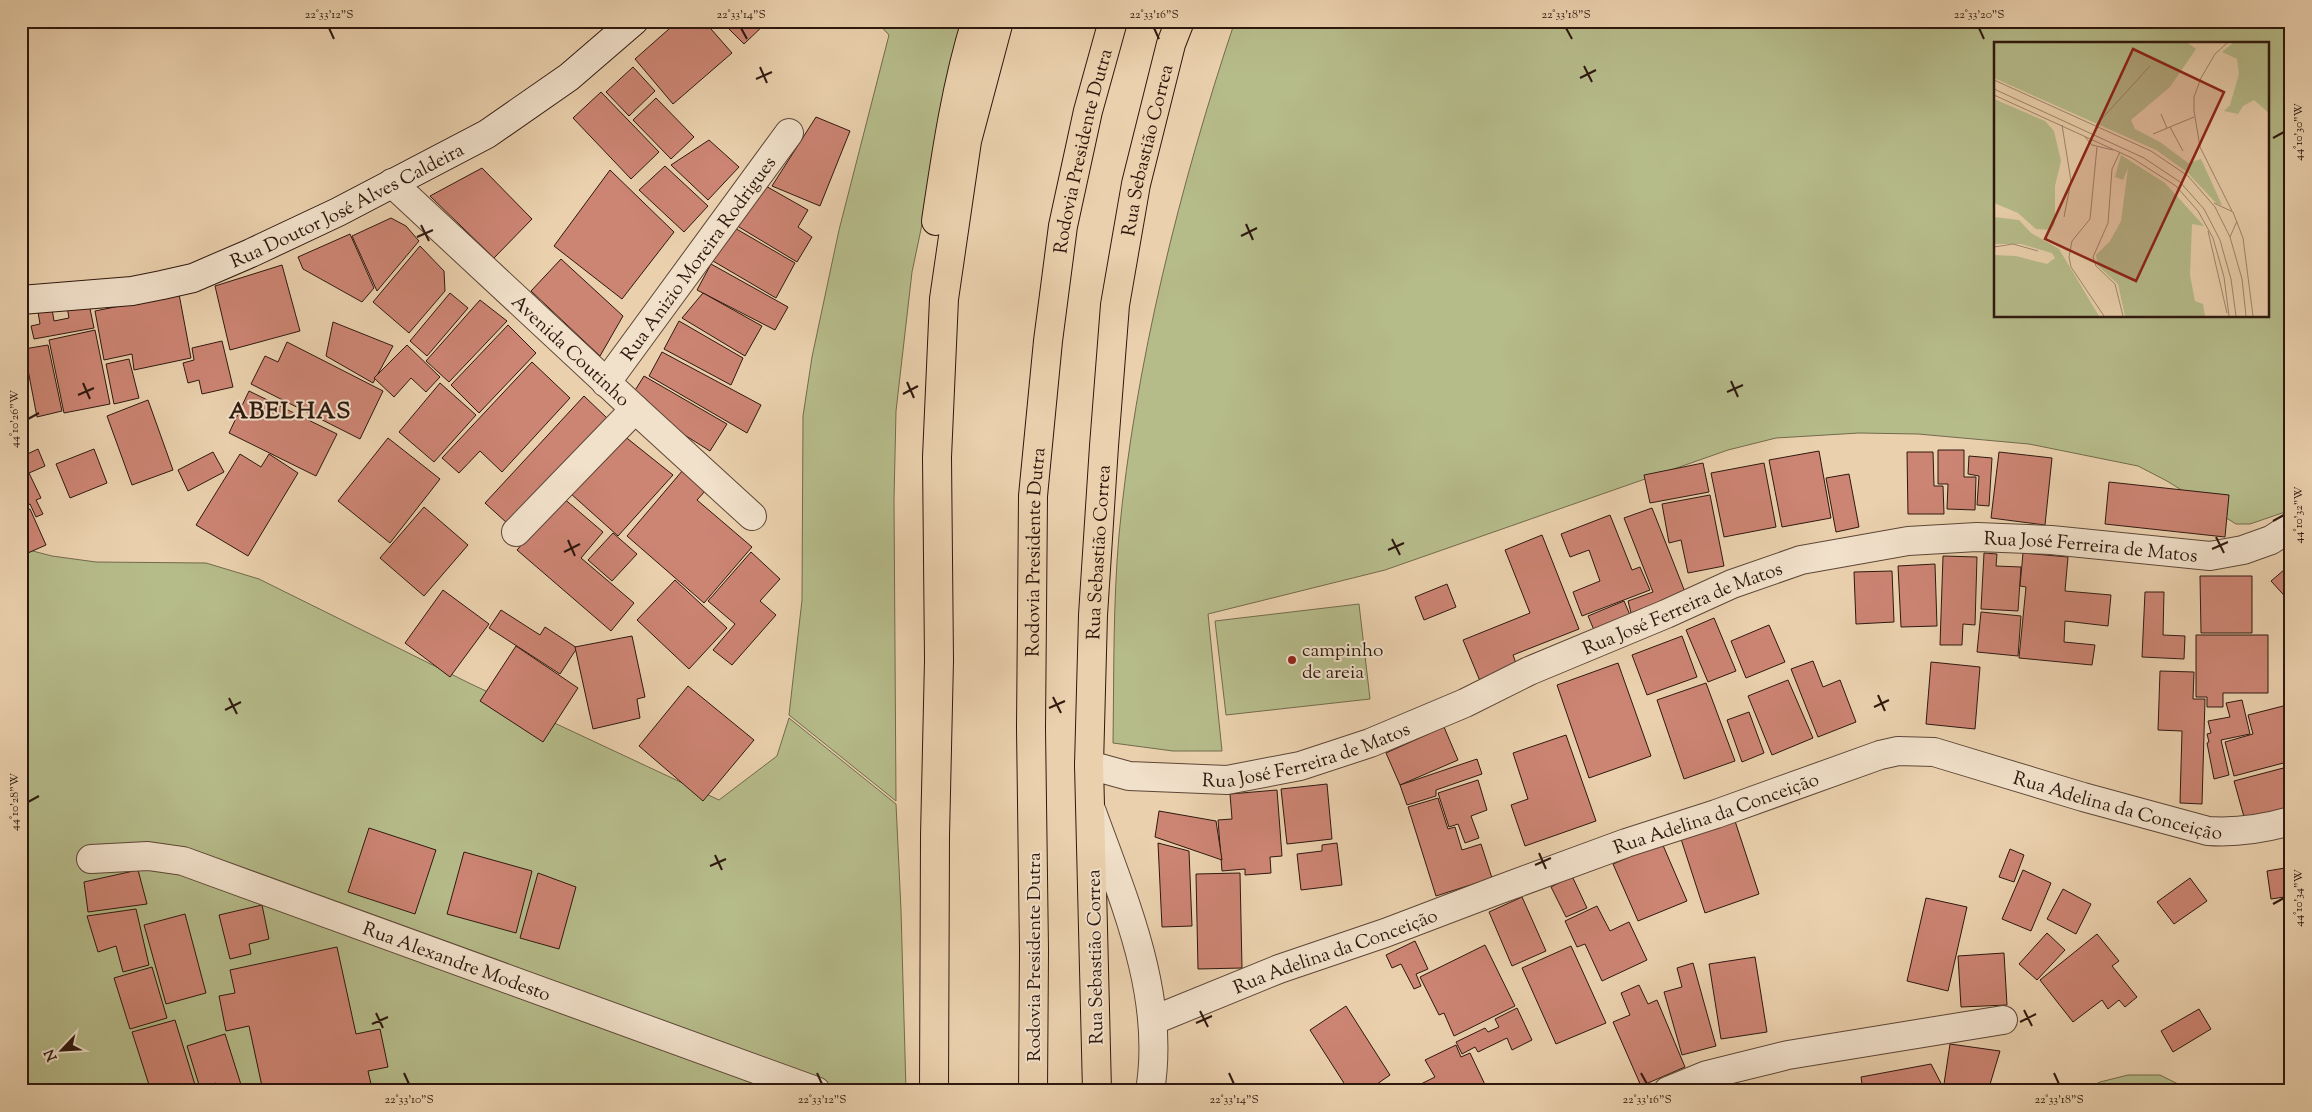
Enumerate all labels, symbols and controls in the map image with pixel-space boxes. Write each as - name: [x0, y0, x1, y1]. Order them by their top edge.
- text: 22°33'12"S: [305, 6, 353, 24]
- text: 22°33'14"S: [716, 6, 766, 24]
- text: 22°33'16"S: [1129, 6, 1179, 24]
- text: 22°33'18"S: [1541, 6, 1591, 24]
- text: 22°33'20"S: [1954, 6, 2004, 24]
- inset map: [1994, 42, 2270, 318]
- street label: Rodovia Presidente Dutra: [1049, 46, 1121, 255]
- street label: Rua Sebastião Correa: [1116, 62, 1181, 238]
- text: 44°10'30"W: [2290, 103, 2308, 161]
- street label: Rua Doutor José Alves Caldeira: [227, 137, 469, 276]
- street label: Rua Anizio Moreira Rodrigues: [615, 151, 784, 367]
- street label: Avenida Coutinho: [504, 290, 635, 414]
- text: 44°10'26"W: [6, 389, 24, 448]
- district label: ABELHAS: [229, 395, 352, 429]
- street label: Rodovia Presidente Dutra: [1021, 446, 1054, 657]
- street label: Rua Sebastião Correa: [1081, 464, 1119, 640]
- text: 44°10'32"W: [2290, 486, 2308, 543]
- street label: Rua José Ferreira de Matos: [1983, 526, 2199, 571]
- street label: Rua José Ferreira de Matos: [1579, 556, 1787, 663]
- place label: campinho de areia: [1302, 638, 1383, 687]
- marker: campinho de areia: [1286, 654, 1298, 666]
- street label: Rua José Ferreira de Matos: [1201, 717, 1415, 796]
- street label: Rua Adelina da Conceição: [2010, 766, 2222, 848]
- street label: Rua Adelina da Conceição: [1610, 767, 1823, 862]
- text: 44°10'28"W: [6, 772, 24, 831]
- street label: Rodovia Presidente Dutra: [1022, 852, 1049, 1062]
- street label: Rua Sebastião Correa: [1081, 869, 1112, 1045]
- text: 44°10'34"W: [2290, 869, 2308, 927]
- street label: Rua Adelina da Conceição: [1230, 903, 1442, 1002]
- street label: Rua Alexandre Modesto: [358, 916, 554, 1009]
- north arrow: [38, 1024, 88, 1074]
- text: N: [41, 1045, 63, 1064]
- text: 22°33'10"S: [384, 1091, 434, 1109]
- text: 22°33'12"S: [798, 1091, 846, 1109]
- text: 22°33'14"S: [1209, 1091, 1259, 1109]
- text: 22°33'16"S: [1622, 1091, 1672, 1109]
- text: 22°33'18"S: [2034, 1091, 2084, 1109]

